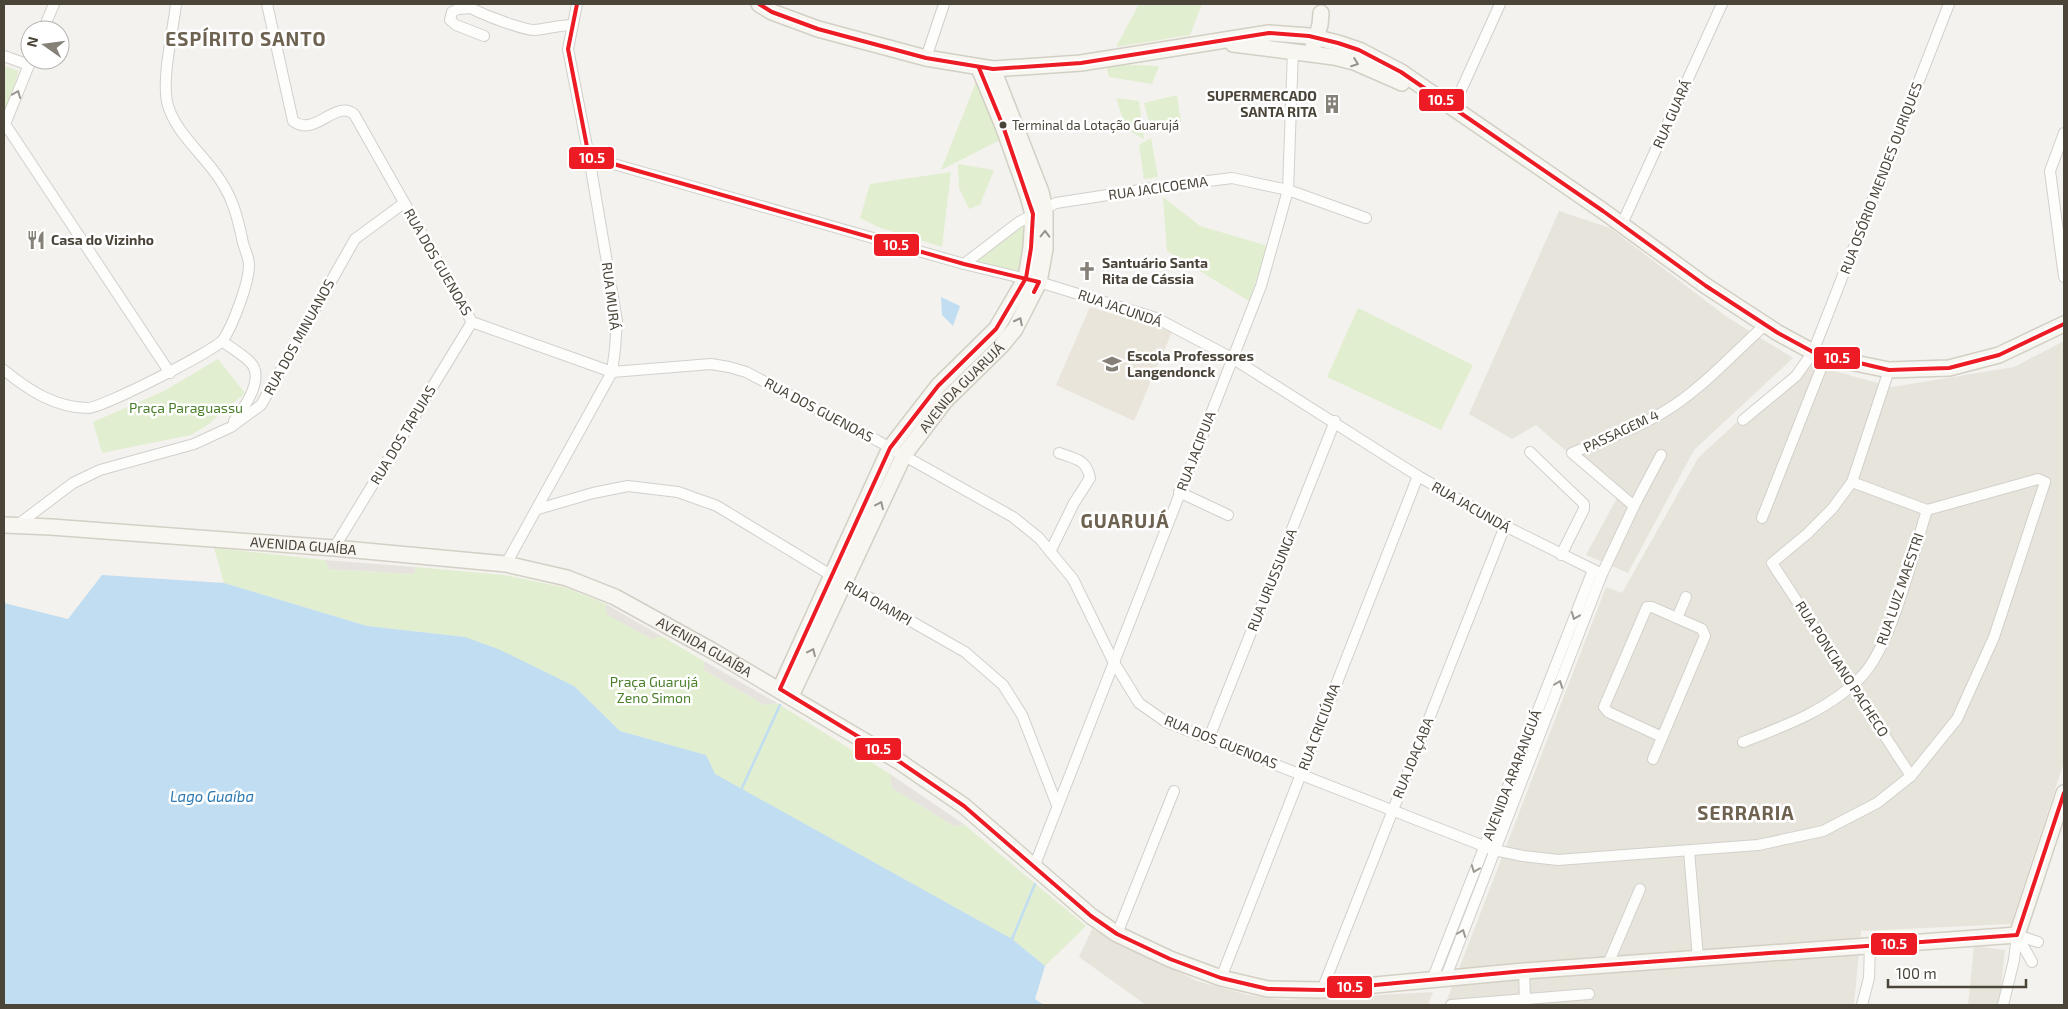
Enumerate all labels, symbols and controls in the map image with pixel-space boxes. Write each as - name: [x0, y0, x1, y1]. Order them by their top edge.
- north arrow: [20, 20, 70, 70]
- district label: ESPÍRITO SANTO: [165, 27, 327, 50]
- text: N: [22, 35, 41, 49]
- one-way arrow: [1351, 57, 1359, 67]
- street label: RUA GUARÁ: [1649, 76, 1694, 151]
- street label: RUA OSÓRIO MENDES OURIQUES: [1836, 79, 1925, 276]
- place label: SUPERMERCADO SANTA RITA: [1207, 87, 1318, 120]
- line badge: 10.5: [1418, 88, 1465, 112]
- one-way arrow: [11, 91, 21, 99]
- text: 10.5: [1428, 91, 1454, 108]
- building icon: SUPERMERCADO SANTA RITA: [1321, 93, 1343, 115]
- place label: Terminal da Lotação Guarujá: [1012, 117, 1179, 134]
- marker: Terminal da Lotação Guarujá: [998, 120, 1008, 130]
- line badge: 10.5: [568, 146, 615, 170]
- text: 10.5: [579, 149, 605, 166]
- street label: RUA JACICOEMA: [1107, 172, 1209, 203]
- street label: RUA DOS GUENOAS: [401, 205, 476, 318]
- restaurant icon: Casa do Vizinho: [25, 229, 47, 251]
- one-way arrow: [1040, 229, 1050, 237]
- place label: Casa do Vizinho: [51, 231, 154, 248]
- line badge: 10.5: [873, 233, 920, 257]
- text: 10.5: [883, 236, 909, 253]
- place label: Santuário Santa Rita de Cássia: [1102, 254, 1208, 287]
- church icon: Santuário Santa Rita de Cássia: [1076, 260, 1098, 282]
- street label: RUA MURÁ: [599, 261, 624, 331]
- street label: RUA DOS MINUANOS: [260, 276, 338, 398]
- street label: RUA JACUNDÁ: [1076, 285, 1165, 330]
- one-way arrow: [1013, 317, 1023, 326]
- street label: AVENIDA GUARUJÁ: [915, 339, 1008, 436]
- line badge: 10.5: [1813, 346, 1861, 370]
- place label: Escola Professores Langendonck: [1127, 347, 1254, 380]
- text: 10.5: [1824, 349, 1850, 366]
- school or university icon: Escola Professores Langendonck: [1101, 353, 1123, 375]
- street label: RUA DOS GUENOAS: [762, 374, 877, 445]
- street label: RUA DOS TAPUIAS: [366, 382, 439, 487]
- park label: Praça Paraguassu: [129, 399, 243, 417]
- street label: PASSAGEM 4: [1580, 406, 1661, 455]
- street label: RUA JACIPUIA: [1173, 408, 1219, 493]
- street label: RUA JACUNDÁ: [1429, 477, 1514, 536]
- one-way arrow: [874, 501, 885, 510]
- district label: GUARUJÁ: [1080, 509, 1170, 532]
- street label: RUA URUSSUNGA: [1243, 526, 1300, 634]
- street label: RUA LUIZ MAESTRI: [1872, 531, 1927, 647]
- street label: AVENIDA GUAÍBA: [249, 533, 358, 558]
- street label: RUA OIAMPI: [841, 576, 915, 629]
- street label: RUA PONCIANO PACHECO: [1792, 598, 1893, 740]
- one-way arrow: [1571, 611, 1581, 619]
- street label: AVENIDA GUAÍBA: [654, 613, 755, 680]
- one-way arrow: [805, 648, 816, 657]
- park label: Praça Guarujá Zeno Simon: [610, 673, 698, 706]
- one-way arrow: [1553, 680, 1563, 689]
- street label: RUA CRICIÚMA: [1294, 681, 1343, 773]
- street label: AVENIDA ARARANGUÁ: [1479, 707, 1544, 843]
- street label: RUA DOS GUENOAS: [1162, 711, 1280, 772]
- street label: RUA JOAÇABA: [1389, 715, 1438, 801]
- line badge: 10.5: [854, 737, 902, 761]
- text: 10.5: [865, 740, 891, 757]
- water label: Lago Guaíba: [170, 787, 254, 805]
- district label: SERRARIA: [1697, 801, 1795, 824]
- one-way arrow: [1470, 865, 1480, 873]
- one-way arrow: [1456, 930, 1466, 938]
- line badge: 10.5: [1870, 932, 1918, 956]
- text: 10.5: [1881, 935, 1907, 952]
- scale bar: [1888, 956, 2026, 988]
- text: 100 m: [1896, 964, 1937, 982]
- line badge: 10.5: [1326, 975, 1373, 999]
- text: 10.5: [1337, 978, 1363, 995]

